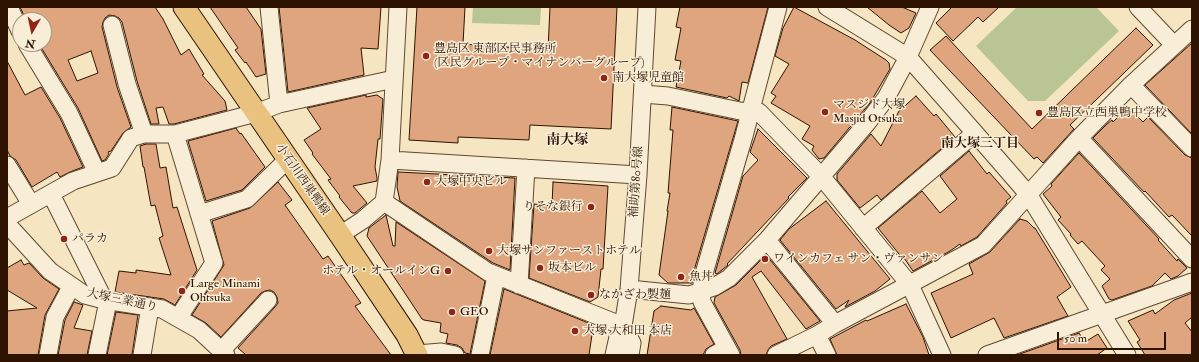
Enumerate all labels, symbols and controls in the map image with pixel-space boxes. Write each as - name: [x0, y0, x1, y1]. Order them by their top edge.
- north arrow: [12, 12, 52, 52]
- text: N: [24, 36, 36, 51]
- place label: 豊島区 東部区民事務所 (区民グループ・マイナンバーグループ): [434, 42, 645, 70]
- marker: 豊島区 東部区民事務所 (区民グループ・マイナンバーグループ): [421, 51, 431, 61]
- place label: 南大塚児童館: [612, 71, 684, 85]
- marker: 南大塚児童館: [599, 73, 609, 83]
- place label: マスジド大塚 Masjid Otsuka: [833, 98, 905, 126]
- place label: 豊島区立西巣鴨中学校: [1047, 106, 1167, 120]
- marker: マスジド大塚 Masjid Otsuka: [820, 107, 830, 117]
- marker: 豊島区立西巣鴨中学校: [1034, 108, 1044, 118]
- district label: 南大塚: [546, 133, 588, 149]
- district label: 南大塚三丁目: [941, 136, 1019, 152]
- street label: 小石川西巣鴨線: [272, 141, 332, 219]
- street label: 補助第80号線: [627, 146, 647, 218]
- place label: 大塚中央ビル: [435, 175, 507, 189]
- marker: 大塚中央ビル: [422, 177, 432, 187]
- place label: りそな銀行: [523, 200, 583, 214]
- marker: りそな銀行: [586, 202, 596, 212]
- place label: パラカ: [72, 232, 108, 246]
- marker: パラカ: [59, 234, 69, 244]
- place label: 大塚サンファーストホテル: [497, 244, 641, 258]
- marker: 大塚サンファーストホテル: [484, 246, 494, 256]
- place label: ワインカフェ サン・ヴァンサン: [773, 252, 944, 266]
- marker: ワインカフェ サン・ヴァンサン: [760, 254, 770, 264]
- place label: 坂本ビル: [548, 261, 596, 275]
- marker: 坂本ビル: [535, 263, 545, 273]
- place label: ホテル・オールインG: [322, 264, 440, 278]
- marker: ホテル・オールインG: [443, 266, 453, 276]
- place label: 魚丼: [689, 270, 713, 284]
- marker: 魚丼: [676, 272, 686, 282]
- place label: Large Minami Ohtsuka: [190, 277, 260, 305]
- street label: 大塚三業通り: [85, 286, 159, 316]
- marker: Large Minami Ohtsuka: [177, 286, 187, 296]
- place label: なかざわ製麺: [599, 288, 671, 302]
- marker: なかざわ製麺: [586, 290, 596, 300]
- place label: GEO: [460, 305, 488, 319]
- marker: GEO: [447, 307, 457, 317]
- place label: 大塚 大和田 本店: [583, 324, 672, 338]
- scale bar: [1059, 324, 1168, 350]
- marker: 大塚 大和田 本店: [570, 326, 580, 336]
- text: 50 m: [1064, 331, 1087, 346]

